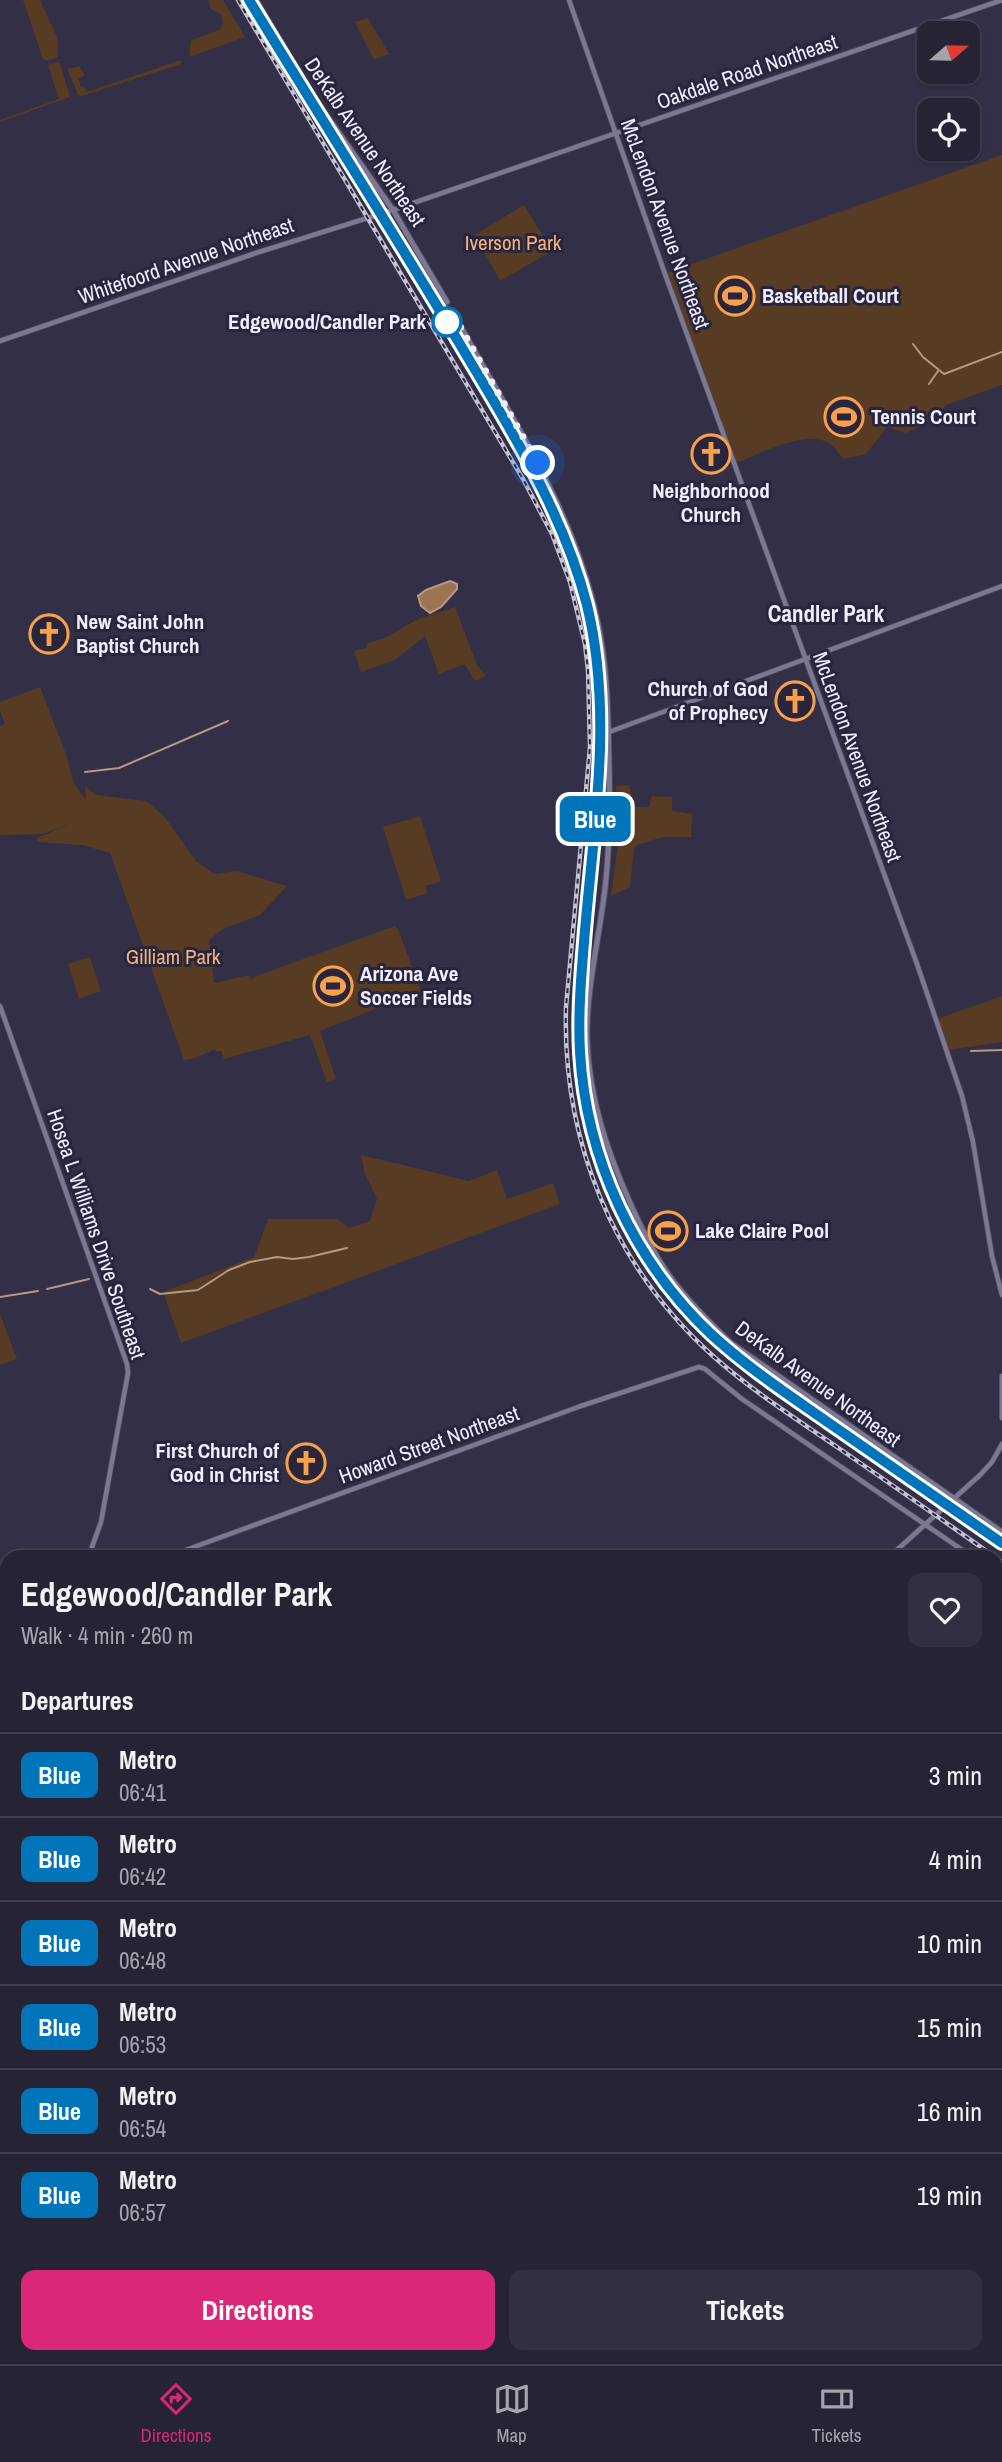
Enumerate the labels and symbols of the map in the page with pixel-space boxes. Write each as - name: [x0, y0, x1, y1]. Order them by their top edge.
- north arrow: [917, 21, 980, 84]
- street label: Oakdale Road Northeast: [653, 27, 841, 116]
- street label: DeKalb Avenue Northeast: [298, 52, 433, 232]
- street label: McLendon Avenue Northeast: [614, 115, 717, 333]
- street label: Whitefoord Avenue Northeast: [74, 210, 297, 311]
- park label: Iverson Park: [465, 228, 562, 257]
- sports icon: Basketball Court: [714, 275, 756, 317]
- place label: Basketball Court: [762, 281, 899, 310]
- place label: Edgewood/Candler Park: [228, 307, 426, 336]
- marker: Edgewood/Candler Park: [432, 307, 462, 337]
- sports icon: Tennis Court: [823, 396, 865, 438]
- place label: Tennis Court: [871, 402, 976, 431]
- church icon: Neighborhood Church: [690, 433, 732, 475]
- your location: [520, 445, 555, 480]
- place label: Neighborhood Church: [652, 476, 770, 529]
- district label: Candler Park: [768, 598, 885, 629]
- place label: New Saint John Baptist Church: [76, 607, 204, 660]
- church icon: New Saint John Baptist Church: [28, 613, 70, 655]
- street label: McLendon Avenue Northeast: [806, 648, 909, 866]
- place label: Church of God of Prophecy: [647, 674, 768, 727]
- church icon: Church of God of Prophecy: [774, 680, 816, 722]
- line badge: Blue: [546, 796, 644, 842]
- park label: Gilliam Park: [126, 942, 221, 971]
- place label: Arizona Ave Soccer Fields: [360, 959, 472, 1012]
- sports icon: Arizona Ave Soccer Fields: [312, 965, 354, 1007]
- street label: Hosea L Williams Drive Southeast: [40, 1105, 153, 1363]
- sports icon: Lake Claire Pool: [647, 1210, 689, 1252]
- place label: Lake Claire Pool: [695, 1216, 829, 1245]
- street label: DeKalb Avenue Northeast: [730, 1314, 907, 1454]
- street label: Howard Street Northeast: [335, 1398, 523, 1491]
- place label: First Church of God in Christ: [156, 1436, 279, 1489]
- church icon: First Church of God in Christ: [285, 1442, 327, 1484]

